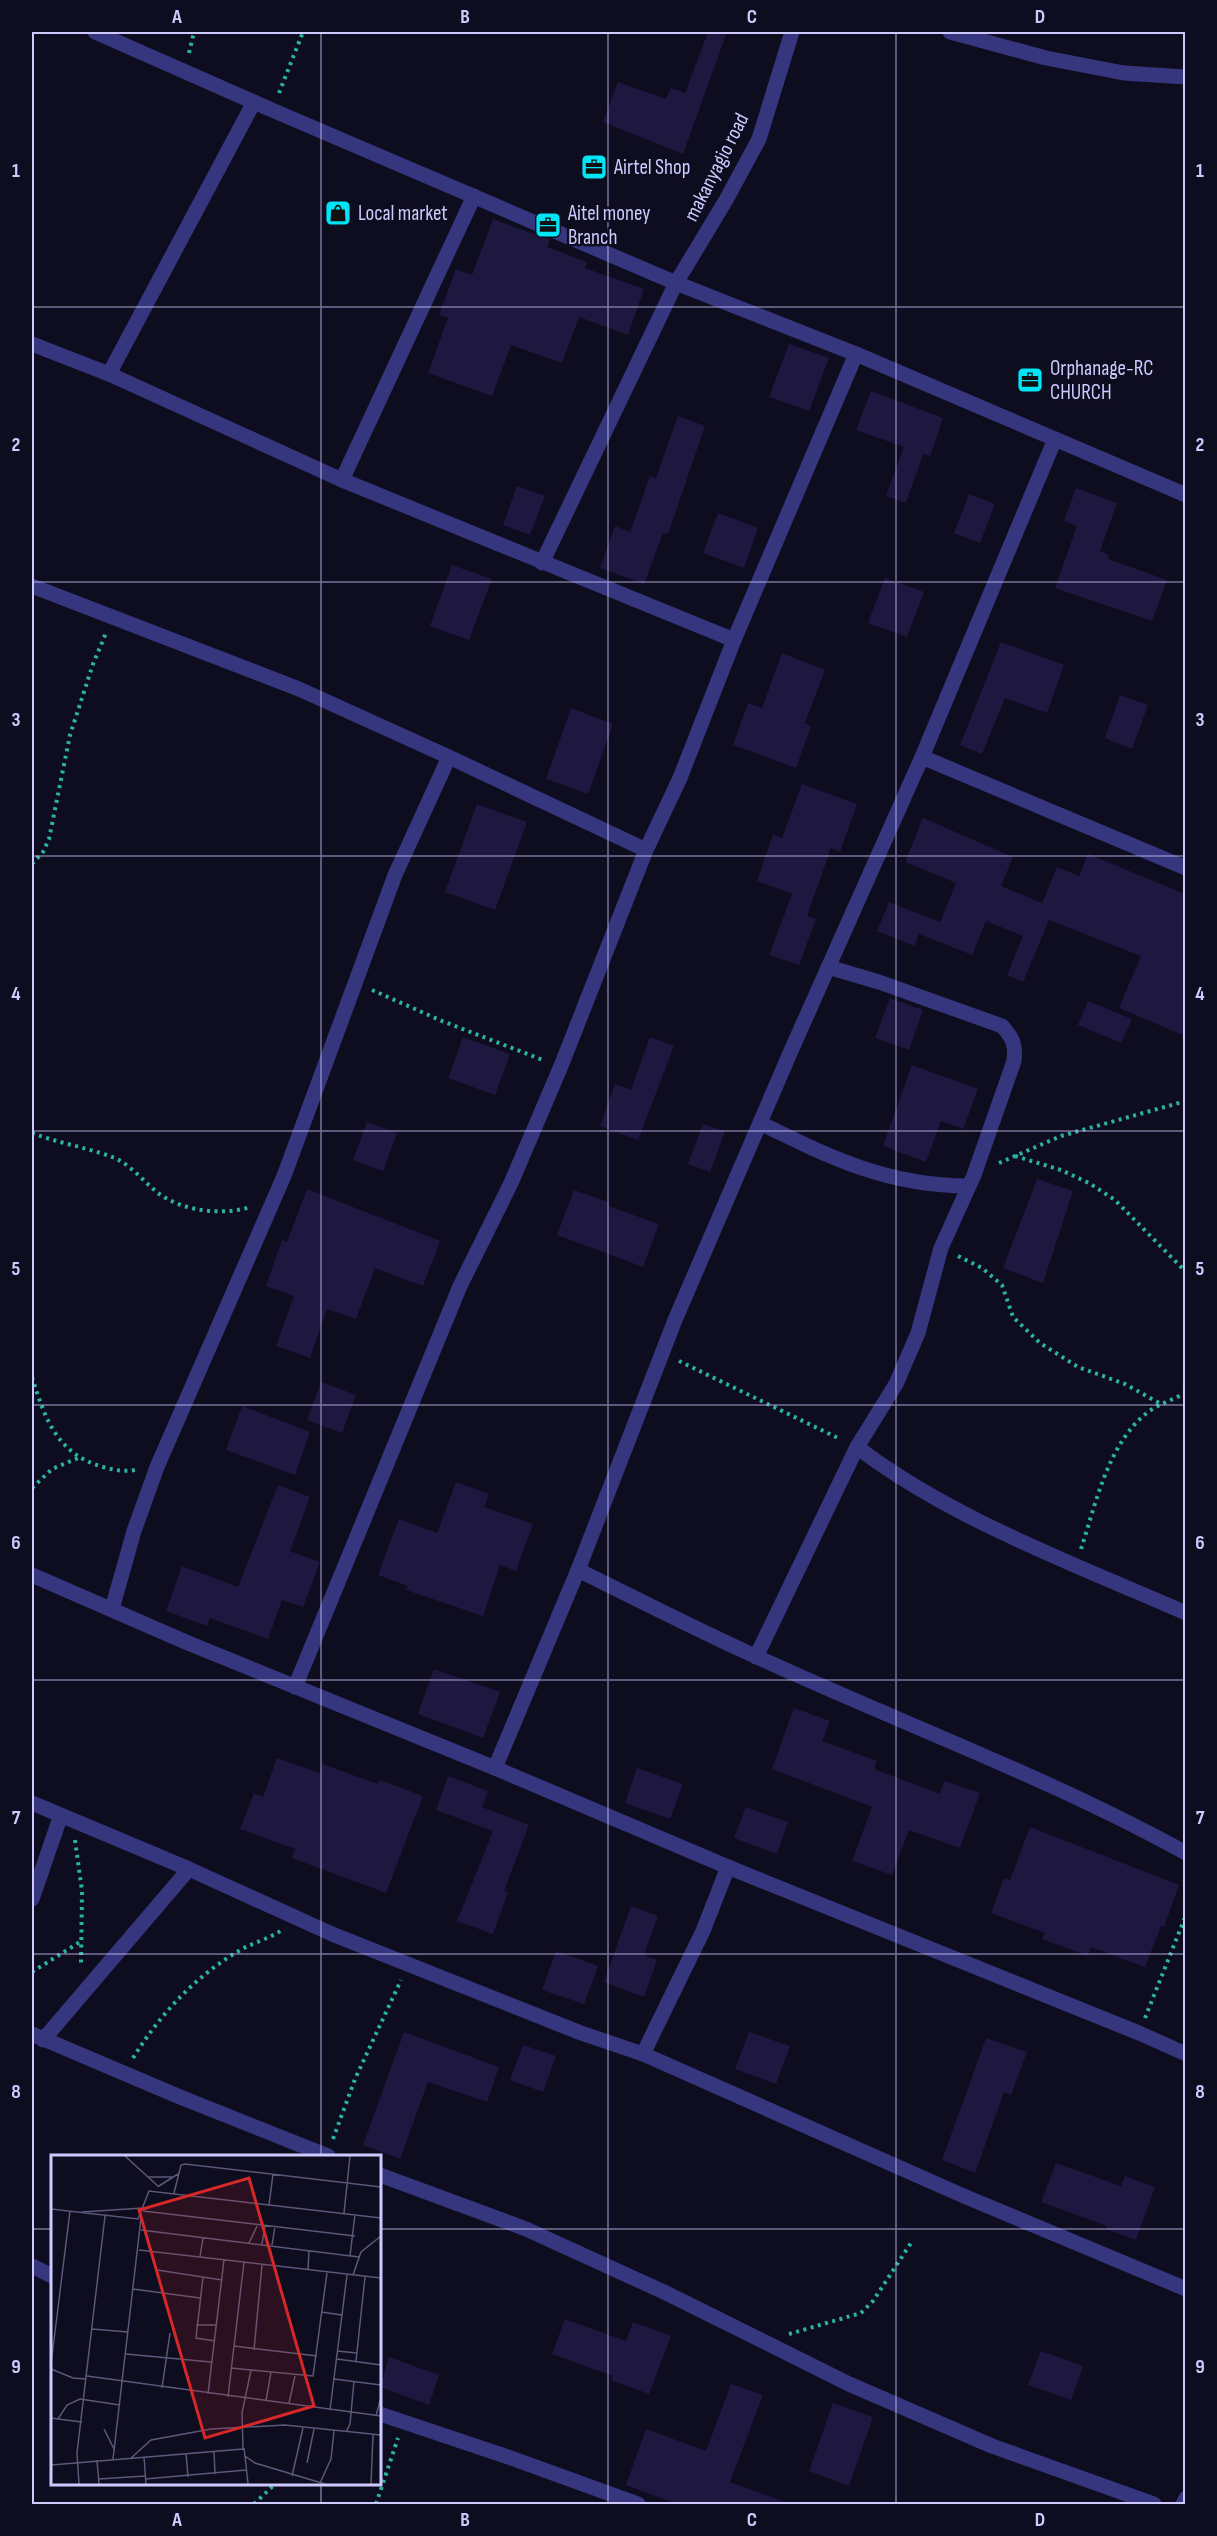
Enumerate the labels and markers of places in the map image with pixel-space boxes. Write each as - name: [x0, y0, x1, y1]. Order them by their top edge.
- office icon: Airtel Shop: [579, 152, 609, 182]
- place label: Airtel Shop: [613, 155, 690, 180]
- shop icon: Local market: [323, 198, 353, 228]
- place label: Local market: [358, 201, 448, 226]
- place label: Aitel money Branch: [567, 201, 650, 250]
- office icon: Aitel money Branch: [533, 210, 563, 240]
- place label: Orphanage-RC CHURCH: [1050, 356, 1153, 405]
- office icon: Orphanage-RC CHURCH: [1015, 365, 1045, 395]

